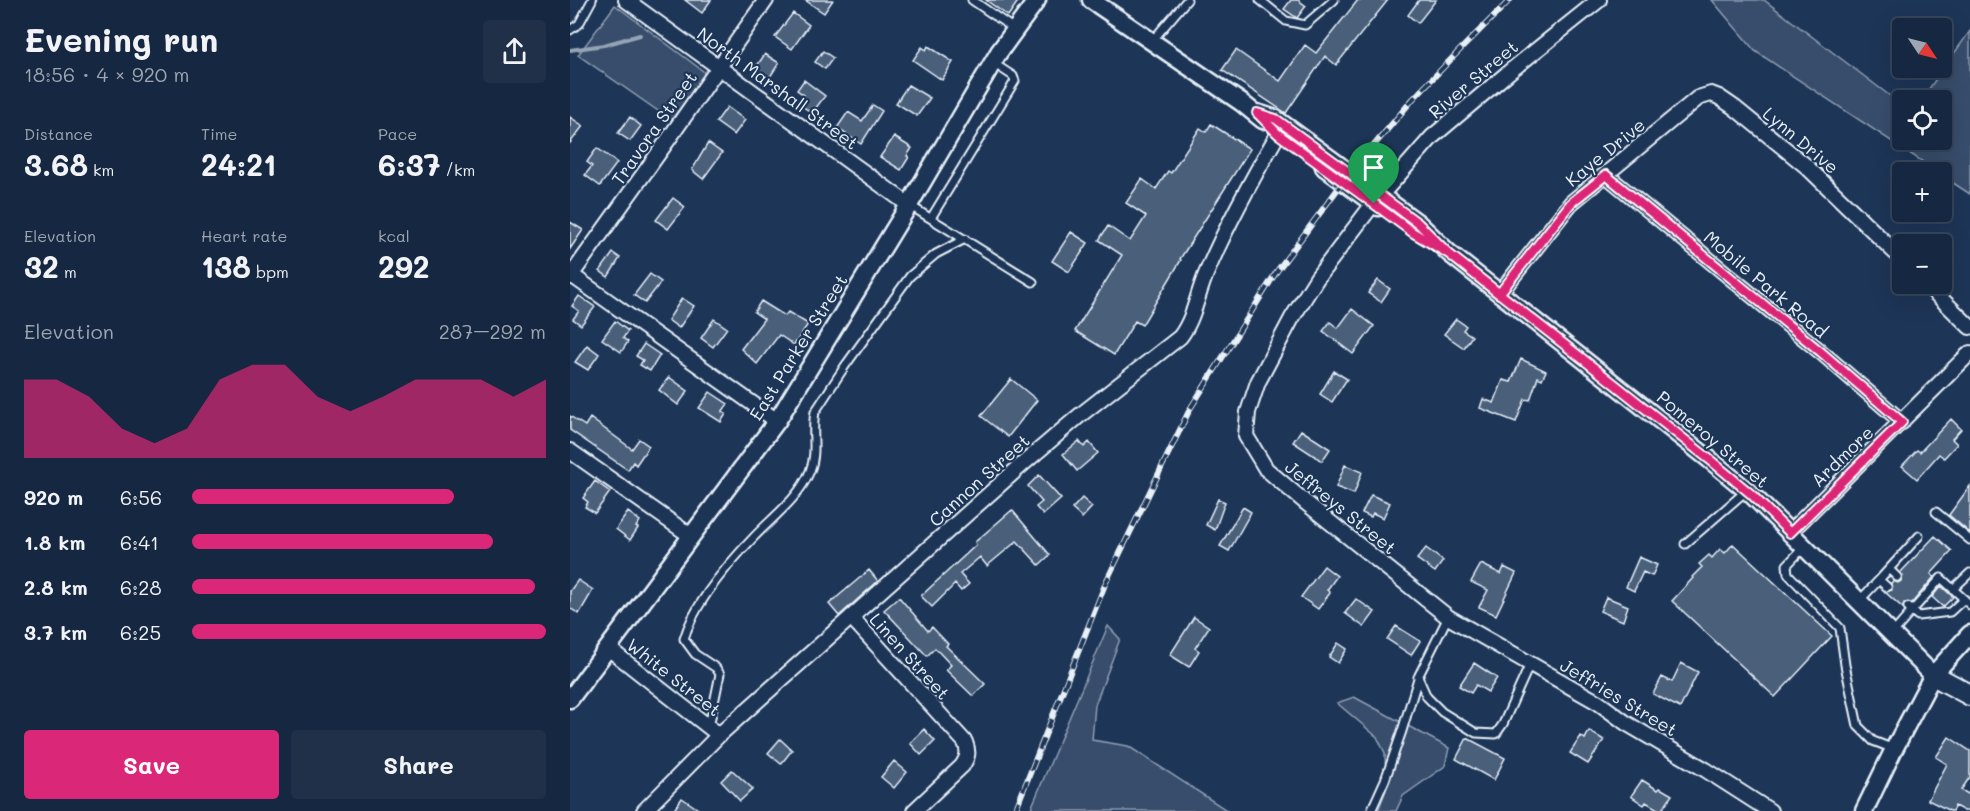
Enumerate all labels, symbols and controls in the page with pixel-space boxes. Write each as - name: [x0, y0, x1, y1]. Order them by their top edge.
- text: Evening run: [24, 17, 218, 60]
- north arrow: [1892, 18, 1952, 78]
- map controls: [1892, 18, 1952, 294]
- button: share: [483, 20, 546, 83]
- street label: North Marshall Street: [693, 21, 863, 155]
- street label: River Street: [1423, 35, 1523, 123]
- text: 18:56 · 4 × 920 m: [24, 61, 189, 87]
- street label: Travora Street: [606, 66, 702, 190]
- button: locate: [1892, 90, 1952, 150]
- street label: Lynn Drive: [1758, 101, 1844, 179]
- street label: Kaye Drive: [1560, 112, 1650, 192]
- text: Distance: [24, 123, 93, 144]
- text: Time: [201, 123, 237, 144]
- text: Pace: [378, 123, 417, 144]
- pin: [1348, 142, 1399, 204]
- text: 3.68: [24, 144, 88, 184]
- text: 24:21: [201, 144, 276, 184]
- text: 6:37: [378, 144, 440, 184]
- icon: arrive: [1357, 151, 1390, 184]
- text: km: [88, 159, 114, 180]
- text: /km: [440, 159, 475, 180]
- button: +: [1892, 162, 1952, 222]
- text: Elevation: [24, 225, 96, 246]
- text: Heart rate: [201, 225, 287, 246]
- text: kcal: [378, 225, 410, 246]
- street label: Mobile Park Road: [1699, 225, 1833, 343]
- button: −: [1892, 234, 1952, 294]
- text: 32: [24, 246, 59, 286]
- text: 138: [201, 246, 251, 286]
- text: 292: [378, 246, 430, 286]
- text: m: [59, 261, 77, 282]
- text: bpm: [251, 261, 289, 282]
- street label: East Parker Street: [743, 269, 853, 425]
- text: Elevation: [24, 318, 114, 344]
- text: 287–292 m: [439, 318, 546, 344]
- street label: Pomeroy Street: [1652, 385, 1774, 493]
- street label: Ardmore: [1806, 420, 1878, 492]
- street label: Cannon Street: [924, 428, 1034, 532]
- street label: Jeffreys Street: [1280, 455, 1402, 559]
- text: 920 m: [24, 484, 83, 510]
- text: 6:56: [120, 484, 162, 510]
- text: 1.8 km: [24, 529, 85, 555]
- text: 6:41: [120, 529, 159, 555]
- text: 2.8 km: [24, 574, 88, 600]
- text: 6:28: [120, 574, 162, 600]
- street label: Linen Street: [865, 607, 955, 705]
- text: 3.7 km: [24, 619, 87, 645]
- text: 6:25: [120, 619, 161, 645]
- street label: White Street: [622, 633, 726, 721]
- street label: Jeffries Street: [1556, 653, 1682, 741]
- button: Save: [24, 730, 279, 799]
- button: Share: [291, 730, 546, 799]

